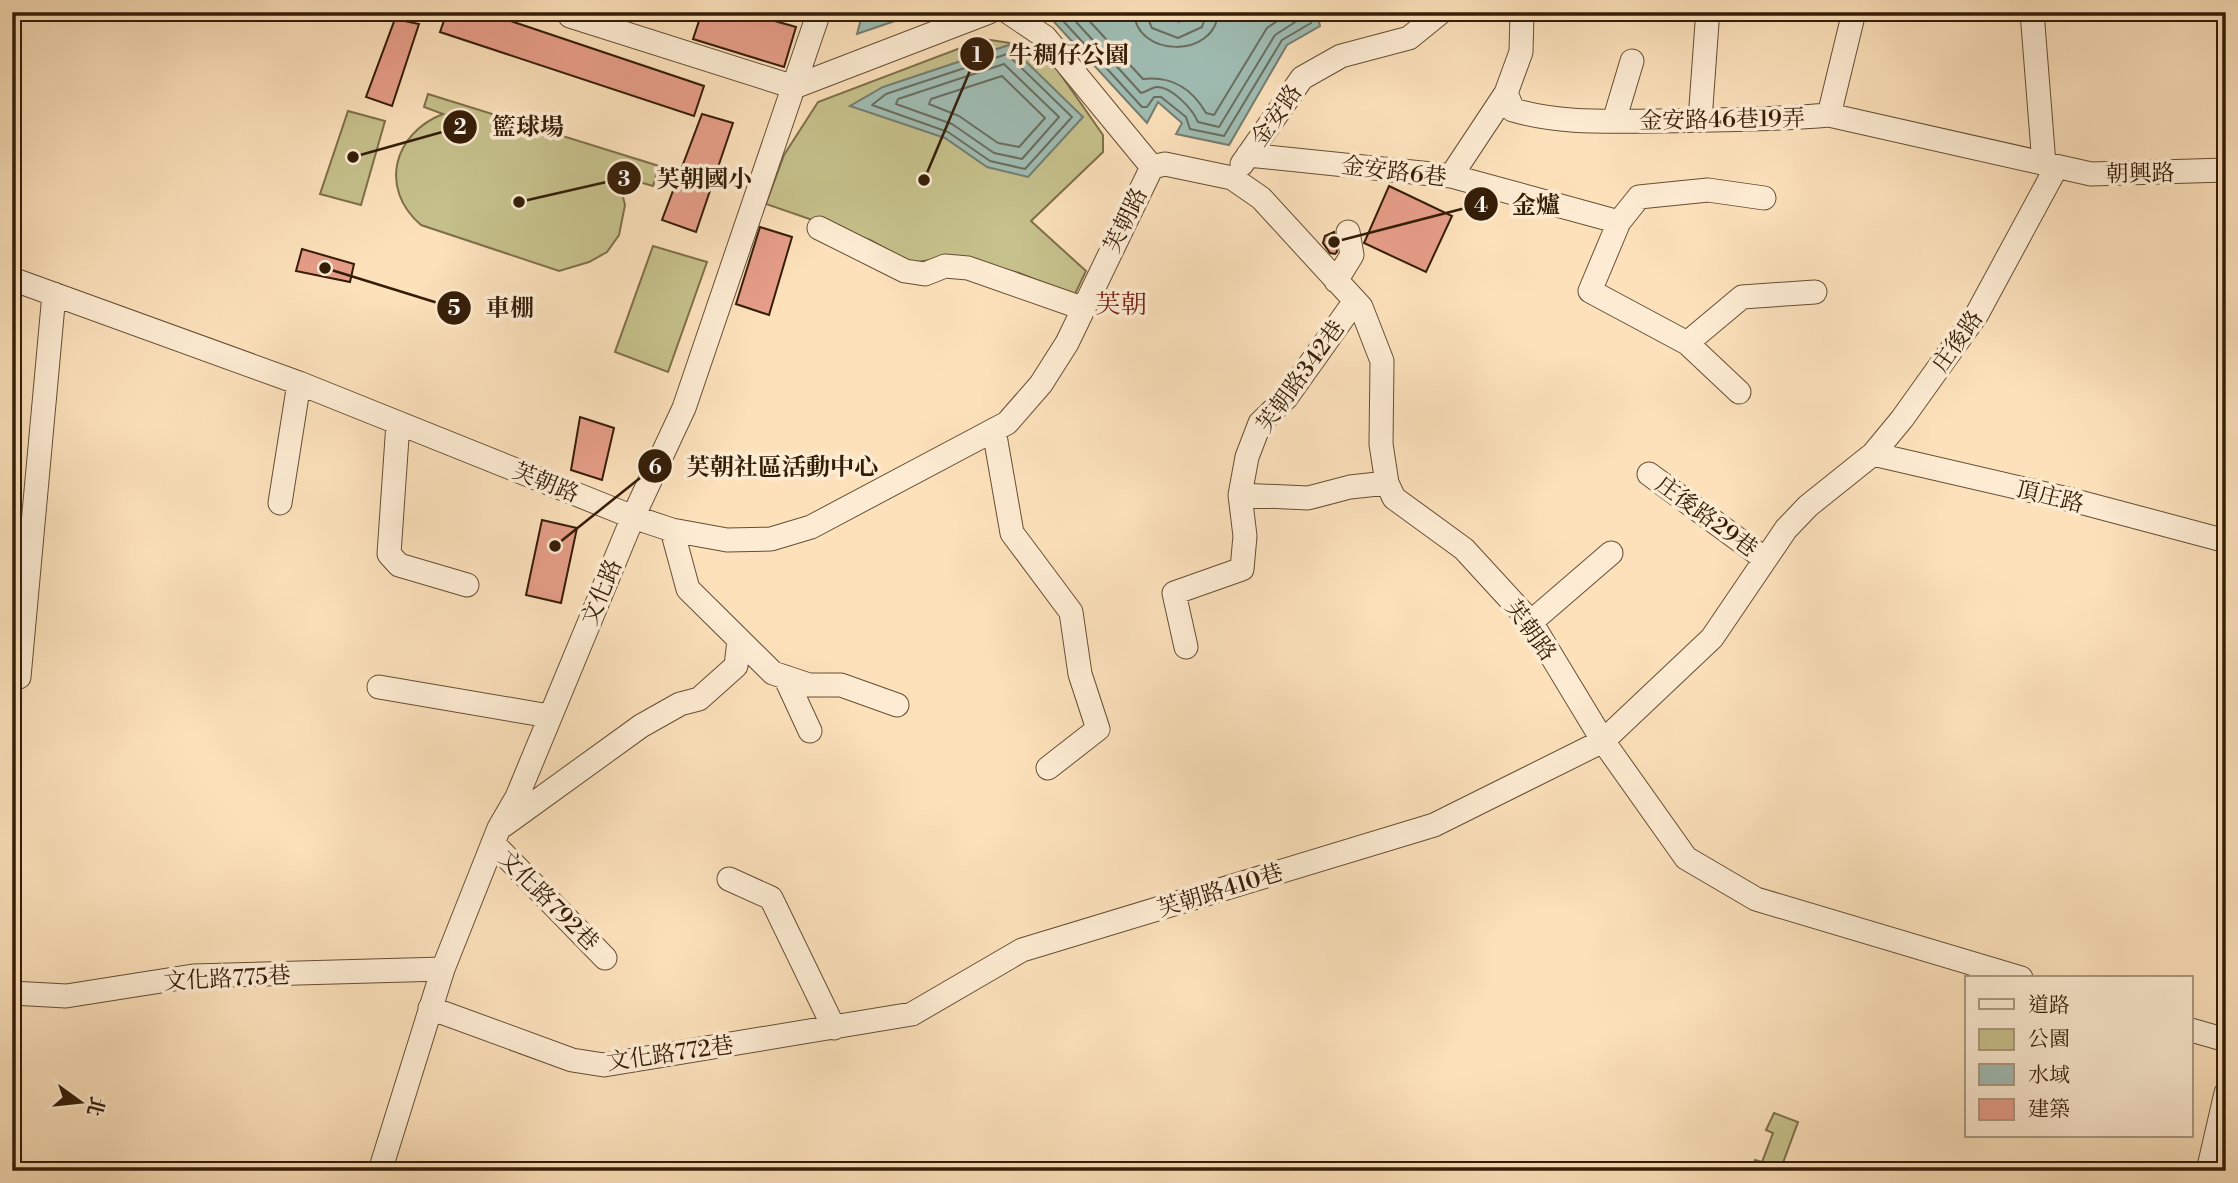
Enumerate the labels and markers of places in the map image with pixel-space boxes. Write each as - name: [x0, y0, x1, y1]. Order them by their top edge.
- callout: 牛稠仔公園: [960, 32, 1143, 77]
- callout: 籃球場: [443, 104, 578, 149]
- callout: 芙朝國小: [607, 156, 766, 201]
- callout: 金爐: [1463, 182, 1574, 227]
- callout: 車棚: [437, 286, 548, 331]
- callout: 芙朝社區活動中心: [637, 444, 892, 489]

